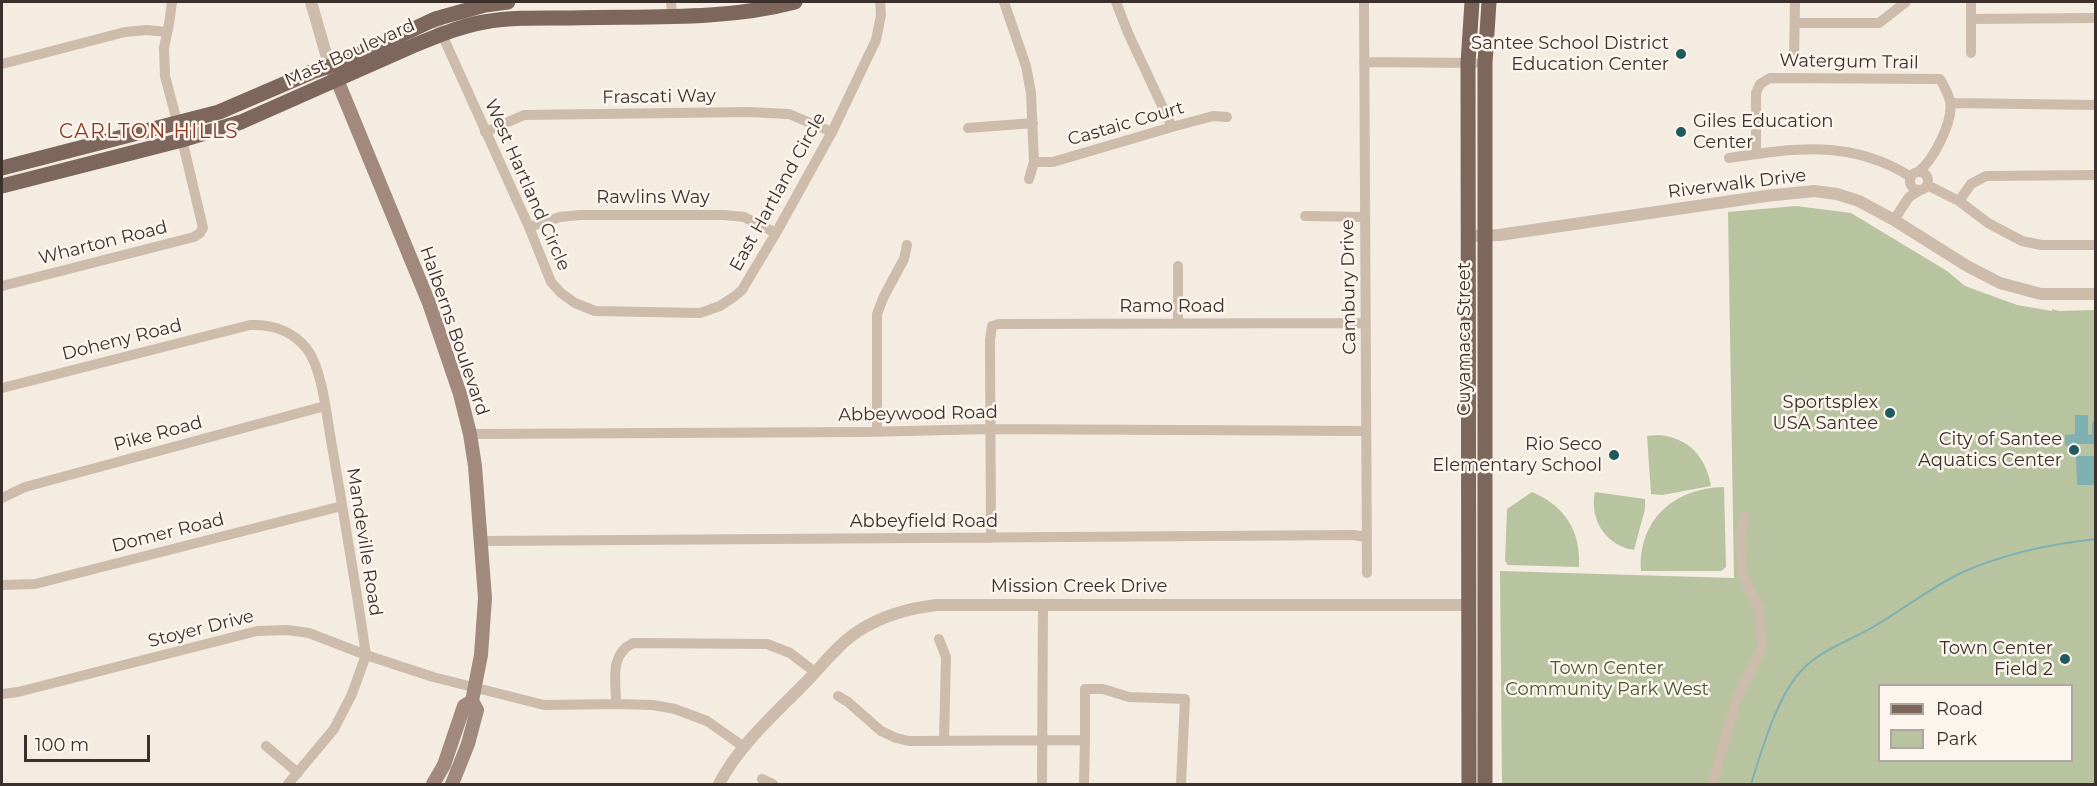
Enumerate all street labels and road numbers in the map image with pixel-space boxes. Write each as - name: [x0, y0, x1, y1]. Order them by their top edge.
- street label: Mast Boulevard: [282, 15, 418, 91]
- street label: Watergum Trail: [1779, 50, 1919, 74]
- street label: Frascati Way: [602, 85, 716, 109]
- street label: West Hartland Circle: [479, 96, 575, 274]
- street label: Castaic Court: [1065, 97, 1187, 151]
- street label: East Hartland Circle: [725, 109, 831, 275]
- street label: Riverwalk Drive: [1667, 165, 1807, 203]
- street label: Rawlins Way: [596, 187, 710, 209]
- street label: Wharton Road: [36, 217, 170, 269]
- street label: Cambury Drive: [1337, 219, 1361, 355]
- street label: Halberns Boulevard: [415, 244, 493, 418]
- street label: Cuyamaca Street: [1454, 262, 1476, 416]
- street label: Ramo Road: [1119, 296, 1225, 318]
- street label: Doheny Road: [60, 315, 184, 365]
- street label: Abbeywood Road: [838, 402, 998, 426]
- street label: Pike Road: [111, 412, 205, 456]
- street label: Mandeville Road: [342, 466, 386, 618]
- street label: Domer Road: [110, 509, 226, 557]
- street label: Abbeyfield Road: [850, 511, 998, 533]
- street label: Mission Creek Drive: [991, 576, 1167, 598]
- street label: Stoyer Drive: [146, 605, 256, 653]

